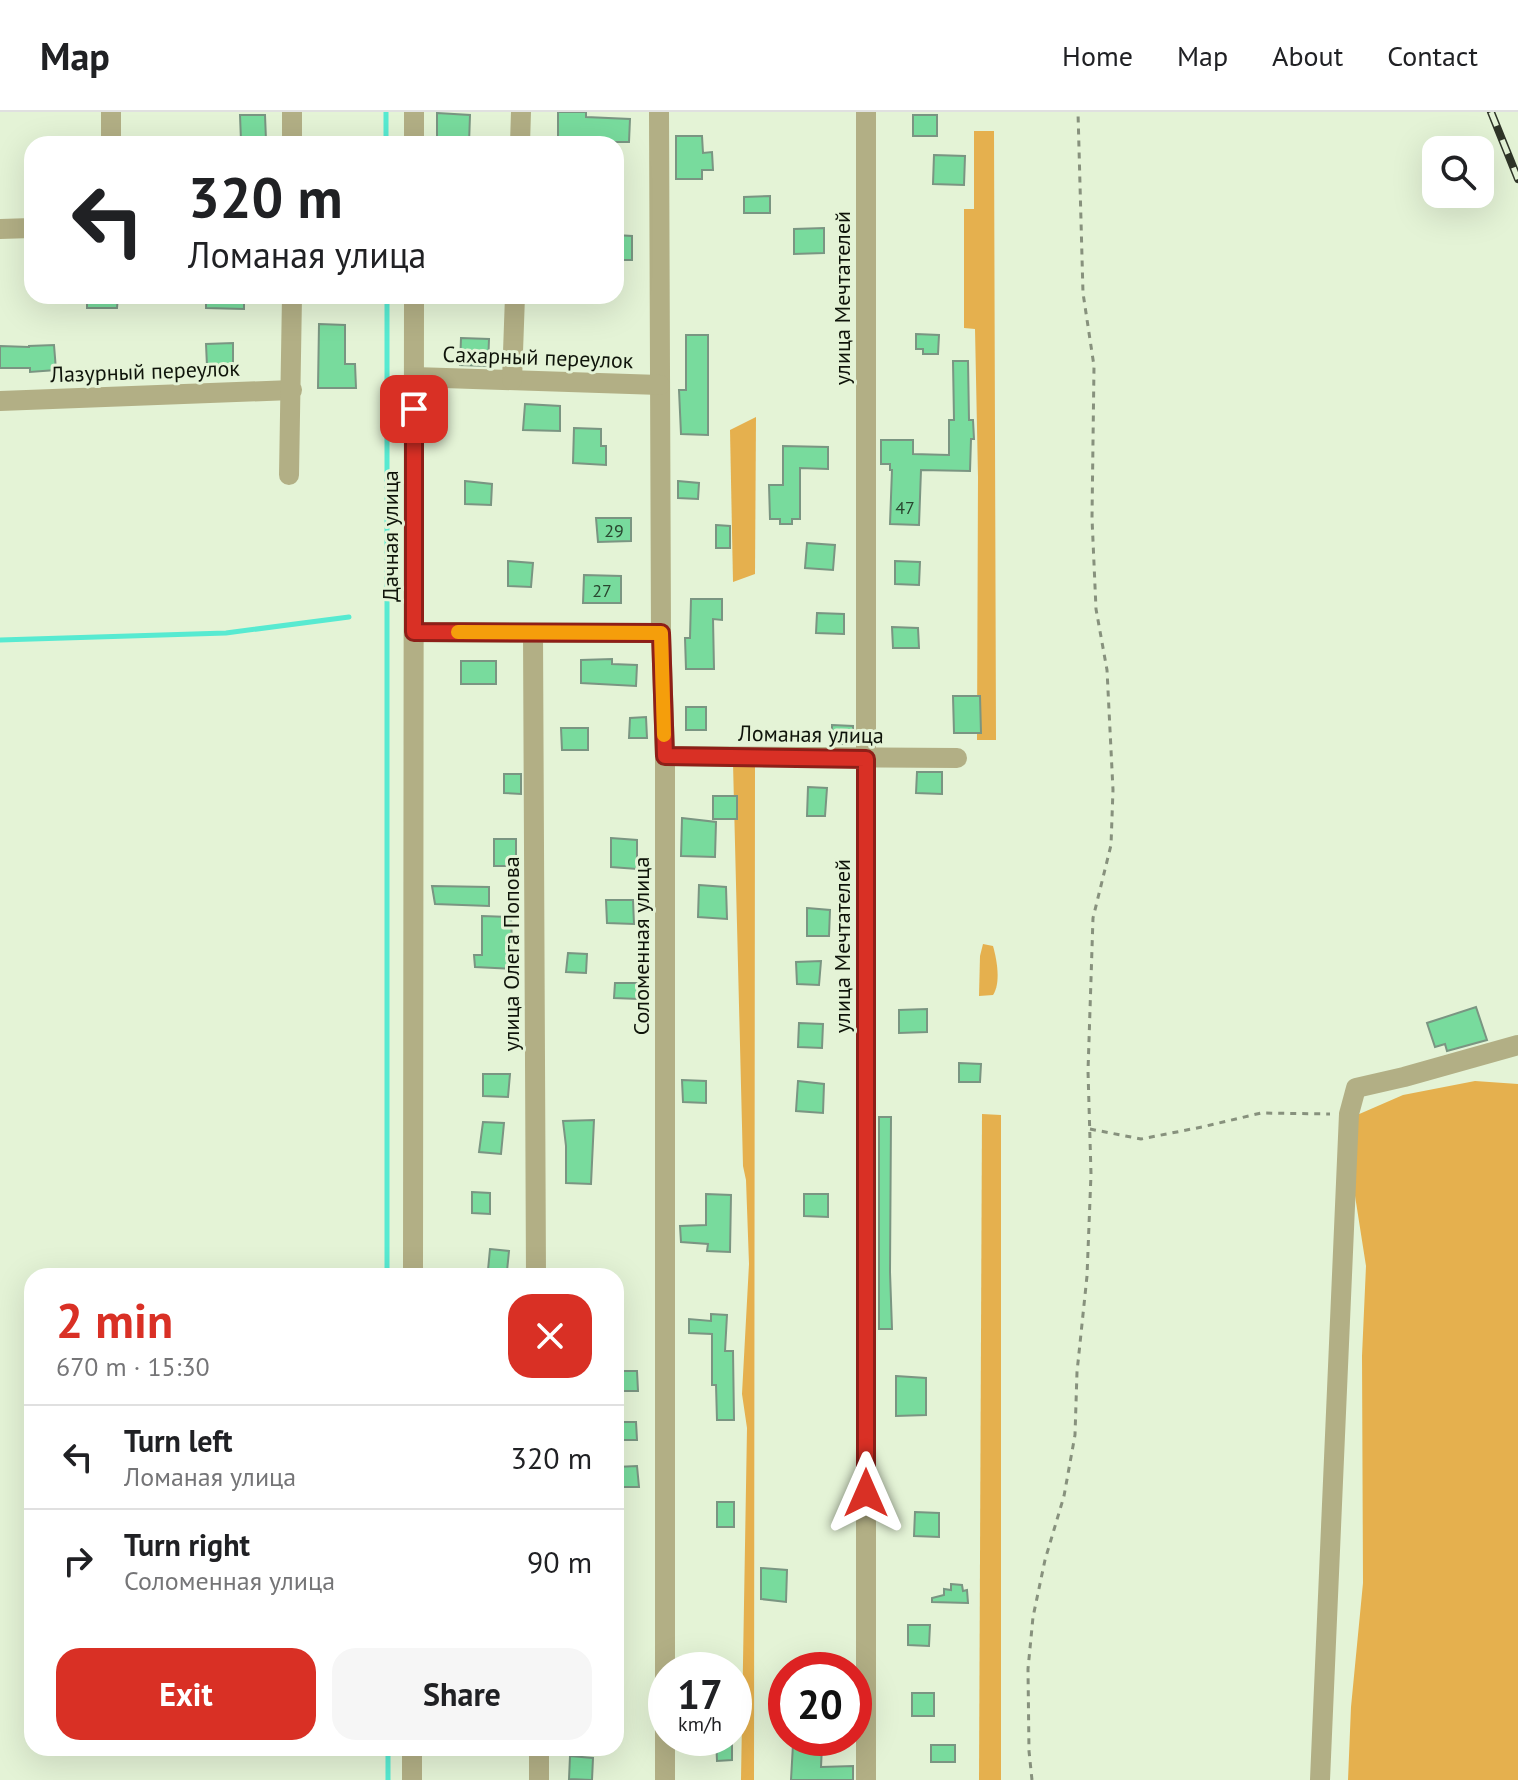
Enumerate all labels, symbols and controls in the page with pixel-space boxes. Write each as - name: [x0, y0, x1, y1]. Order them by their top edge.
- text: Map: [40, 31, 110, 80]
- text: Home: [1062, 37, 1133, 74]
- text: Map: [1177, 37, 1228, 74]
- text: About: [1272, 37, 1343, 74]
- text: Contact: [1387, 37, 1478, 74]
- map controls: [1422, 136, 1494, 208]
- button: search: [1422, 136, 1494, 208]
- text: 320 m: [188, 161, 343, 233]
- icon: left: [56, 168, 160, 272]
- street label: улица Мечтателей: [828, 211, 856, 385]
- text: Ломаная улица: [188, 231, 426, 278]
- street label: Сахарный переулок: [442, 340, 634, 374]
- street label: Лазурный переулок: [49, 354, 241, 388]
- pin: [380, 375, 448, 443]
- icon: arrive: [392, 387, 436, 431]
- street label: Дачная улица: [376, 470, 404, 602]
- house number: 47: [895, 496, 915, 519]
- house number: 29: [604, 519, 624, 542]
- house number: 27: [592, 579, 612, 602]
- street label: Ломаная улица: [737, 719, 884, 749]
- street label: улица Олега Попова: [497, 856, 525, 1052]
- street label: Соломенная улица: [627, 857, 655, 1035]
- street label: улица Мечтателей: [828, 859, 856, 1033]
- text: 2 min: [56, 1289, 173, 1351]
- button: close: [508, 1294, 592, 1378]
- text: 670 m · 15:30: [56, 1350, 210, 1383]
- text: Turn left: [124, 1421, 232, 1460]
- icon: left: [56, 1435, 100, 1479]
- text: 320 m: [511, 1438, 592, 1477]
- position arrow: [824, 1451, 908, 1535]
- text: Ломаная улица: [124, 1460, 296, 1493]
- text: Turn right: [124, 1525, 250, 1564]
- icon: right: [56, 1539, 100, 1583]
- text: 90 m: [527, 1542, 592, 1581]
- text: Соломенная улица: [124, 1564, 335, 1597]
- button: Exit: [56, 1648, 316, 1740]
- button: Share: [332, 1648, 592, 1740]
- speed limit sign: 20: [768, 1652, 872, 1756]
- text: 17: [677, 1668, 723, 1720]
- text: km/h: [678, 1711, 722, 1737]

